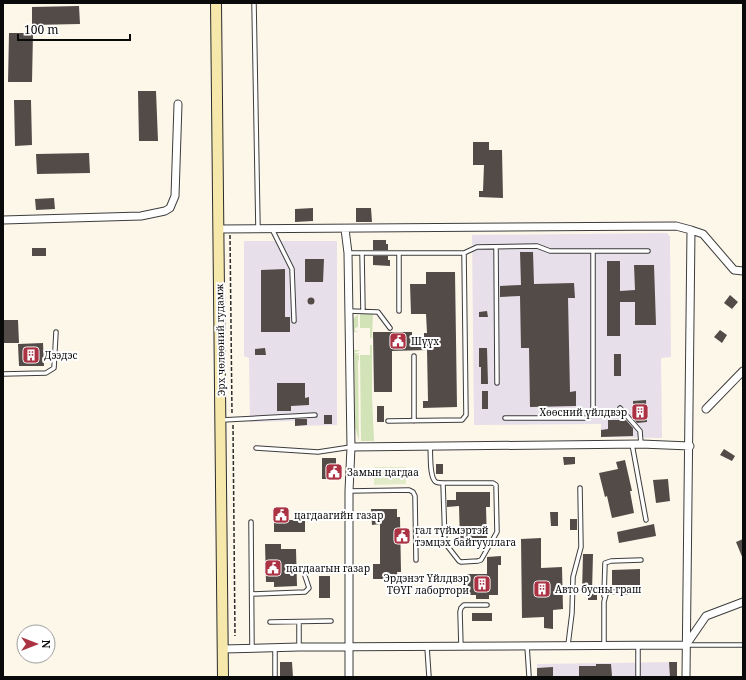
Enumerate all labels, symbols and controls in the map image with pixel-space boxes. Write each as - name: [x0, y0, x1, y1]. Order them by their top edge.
- scale bar: [18, 16, 130, 42]
- text: 100 m: [24, 21, 59, 38]
- street label: Эрх чөлөөний гудамж: [212, 284, 228, 396]
- public building icon: Шүүх: [388, 331, 408, 351]
- place label: Шүүх: [411, 334, 439, 348]
- building icon: Дээдэс: [21, 345, 41, 365]
- place label: Дээдэс: [44, 348, 77, 362]
- building icon: Хөөсний үйлдвэр: [630, 402, 650, 422]
- place label: Хөөсний үйлдвэр: [539, 405, 627, 419]
- public building icon: Замын цагдаа: [324, 462, 344, 482]
- place label: Замын цагдаа: [347, 465, 419, 479]
- public building icon: цагдаагийн газар: [271, 505, 291, 525]
- place label: цагдаагийн газар: [294, 508, 383, 522]
- place label: гал түймэртэй тэмцэх байгууллага: [415, 523, 517, 549]
- public building icon: гал түймэртэй тэмцэх байгууллага: [392, 526, 412, 546]
- public building icon: цагдаагын газар: [263, 558, 283, 578]
- place label: цагдаагын газар: [286, 561, 370, 575]
- place label: Эрдэнэт Үйлдвэр ТӨҮГ лабортори: [384, 571, 469, 597]
- building icon: Эрдэнэт Үйлдвэр ТӨҮГ лабортори: [472, 574, 492, 594]
- building icon: Авто бусны граш: [532, 579, 552, 599]
- place label: Авто бусны граш: [555, 582, 642, 596]
- north arrow: [16, 624, 56, 664]
- text: N: [39, 640, 54, 649]

